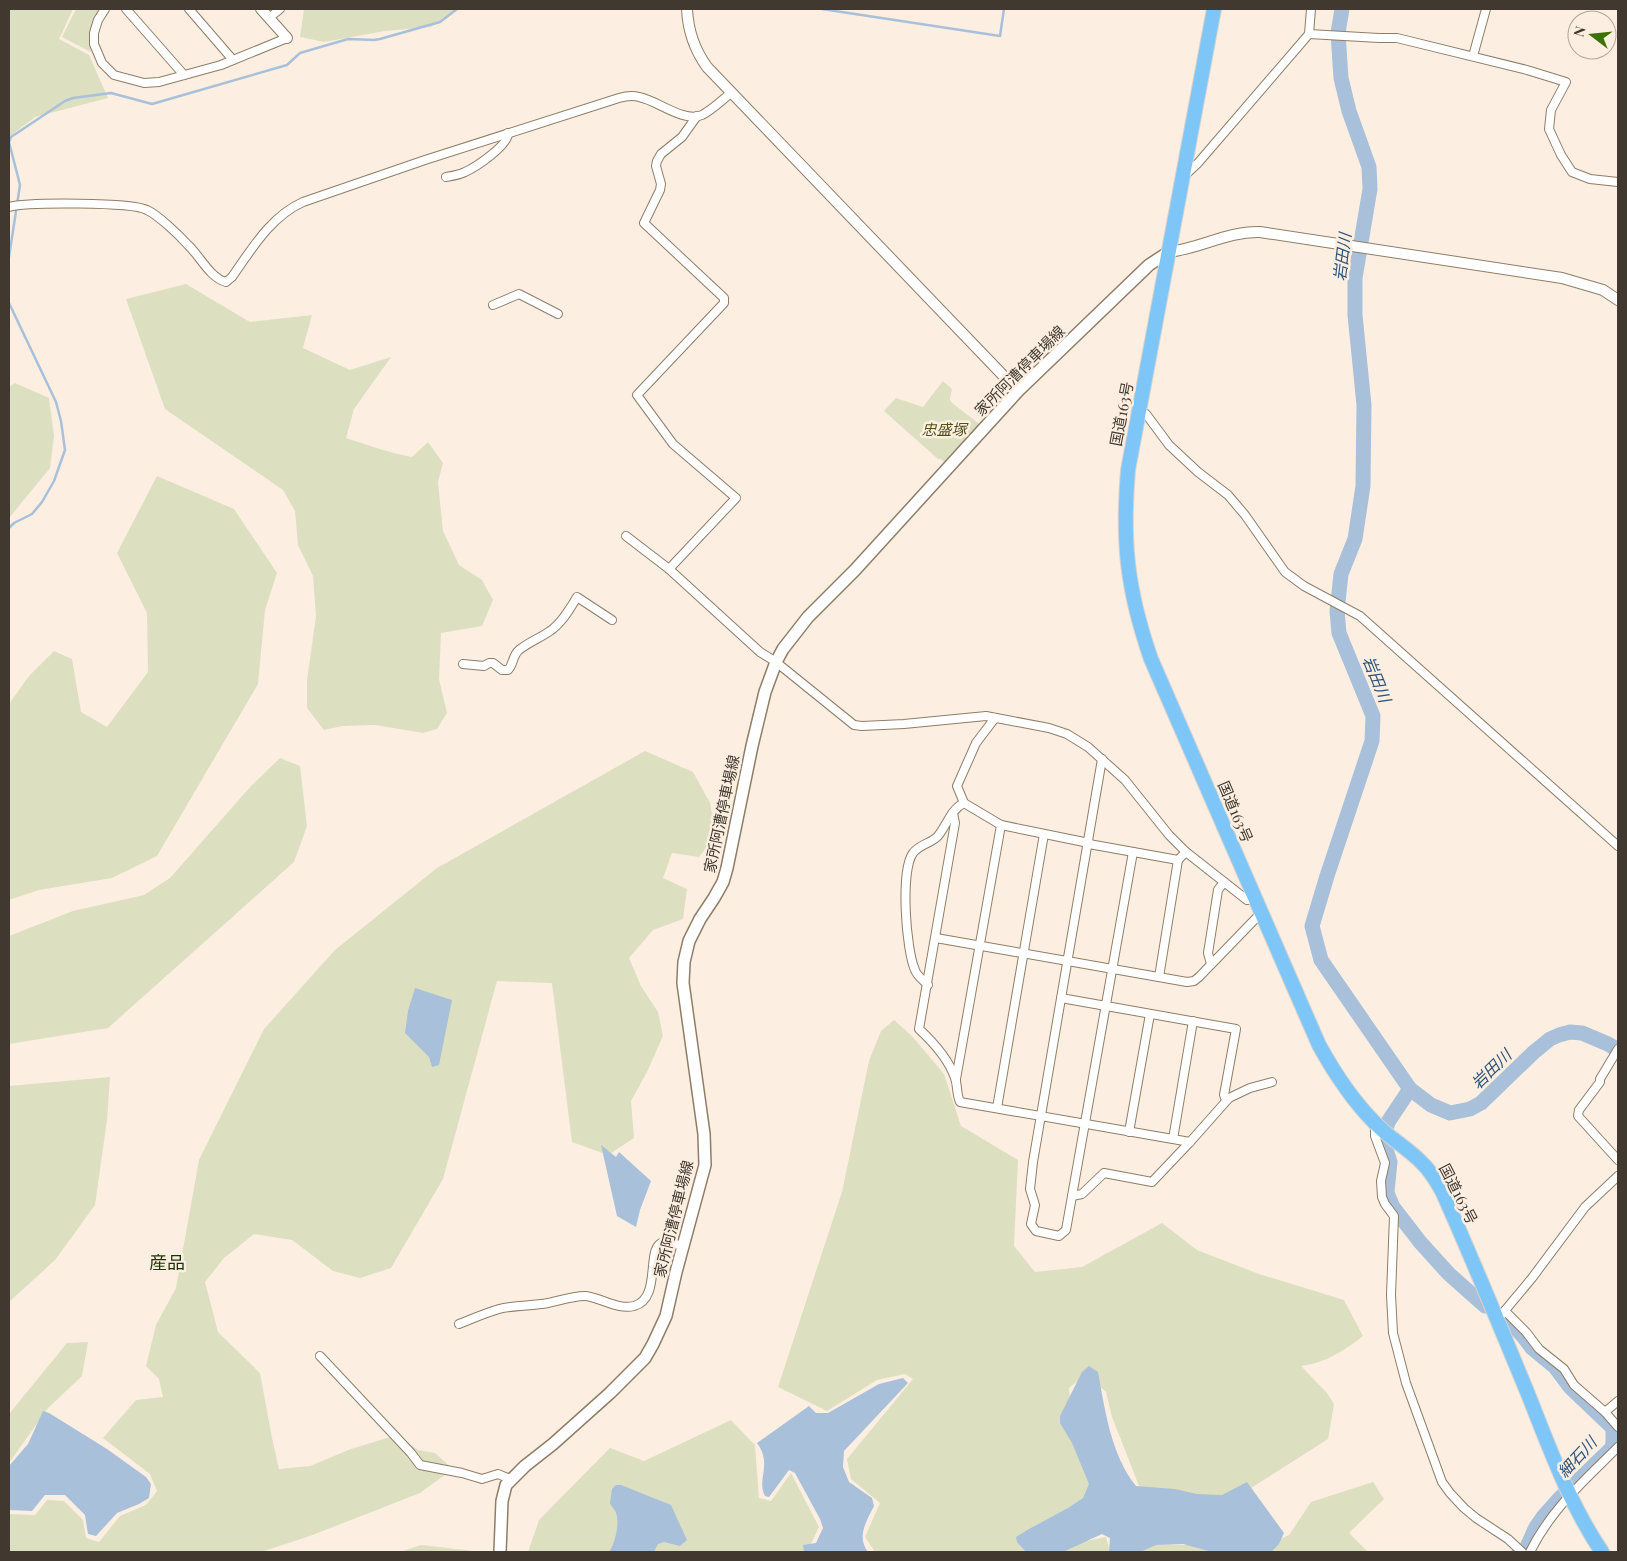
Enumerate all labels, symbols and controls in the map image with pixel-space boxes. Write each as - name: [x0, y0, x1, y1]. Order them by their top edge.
- north arrow: [1567, 10, 1617, 60]
- text: N: [1568, 24, 1590, 39]
- water label: 岩田川: [1328, 230, 1355, 282]
- street label: 家所阿漕停車場線: [970, 321, 1069, 420]
- street label: 国道163号: [1105, 380, 1137, 448]
- park label: 忠盛塚: [921, 419, 969, 439]
- water label: 岩田川: [1359, 653, 1397, 707]
- street label: 家所阿漕停車場線: [699, 753, 743, 875]
- street label: 国道163号: [1214, 778, 1258, 845]
- water label: 岩田川: [1466, 1043, 1517, 1093]
- street label: 家所阿漕停車場線: [649, 1158, 697, 1279]
- street label: 国道163号: [1435, 1160, 1483, 1227]
- district label: 産品: [149, 1250, 185, 1274]
- water label: 細石川: [1553, 1430, 1602, 1481]

